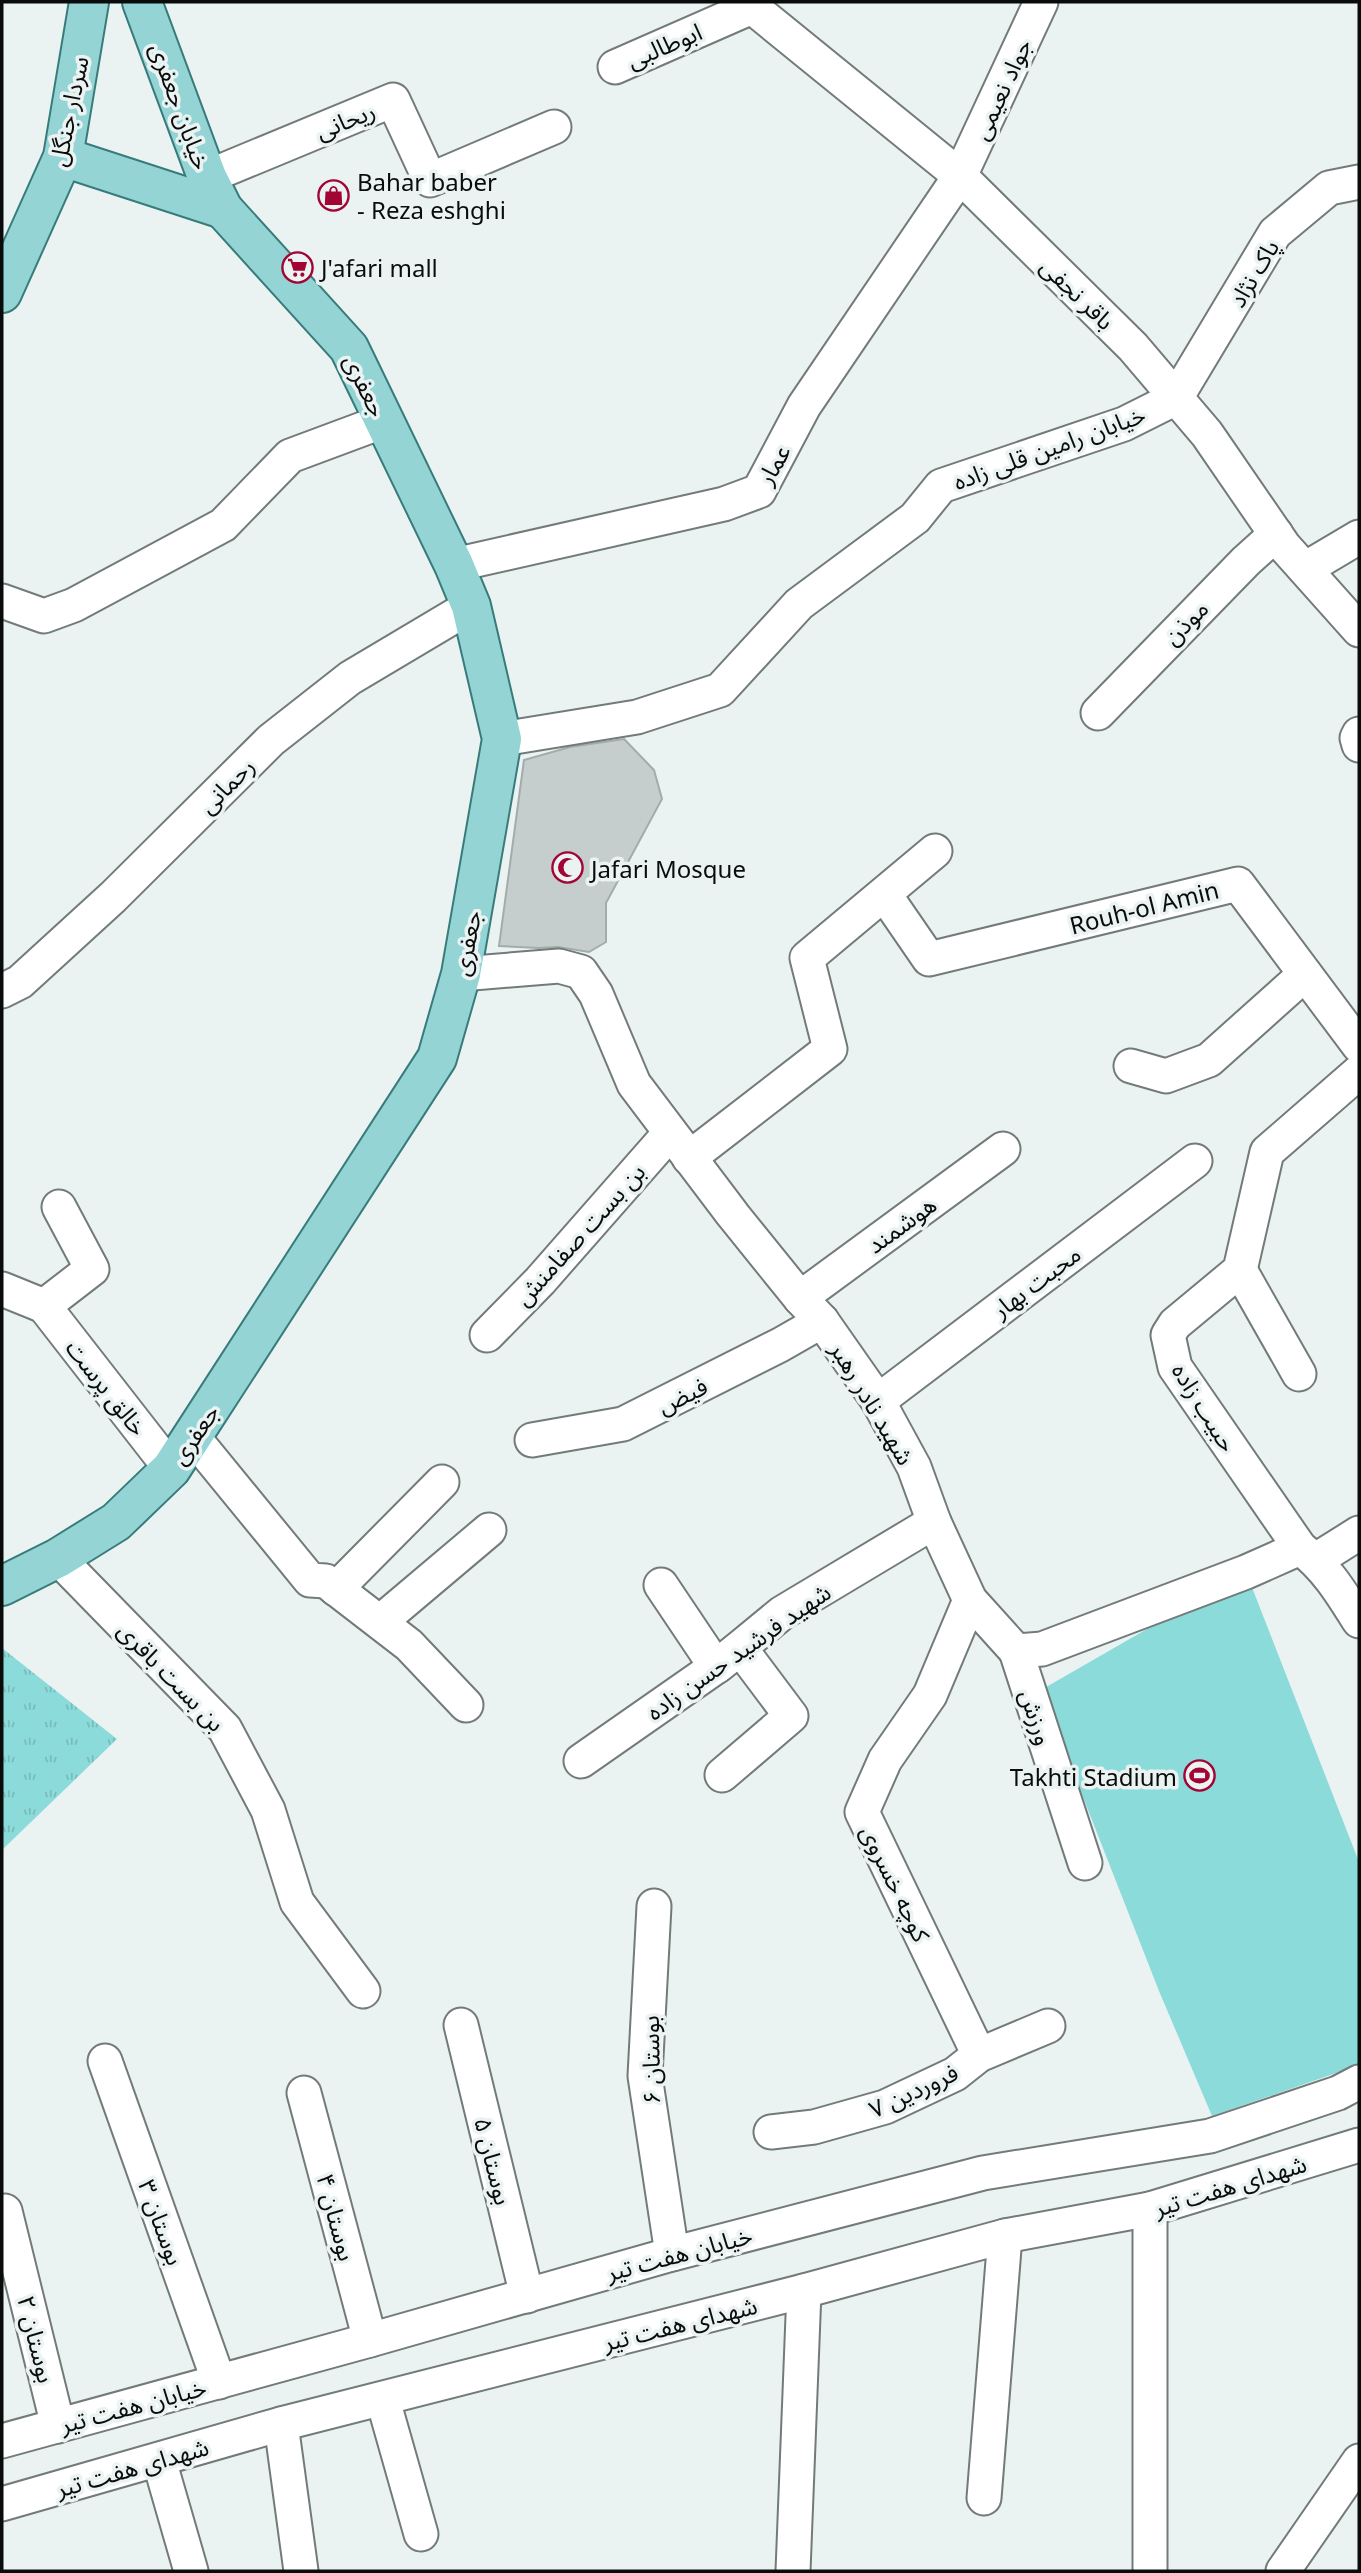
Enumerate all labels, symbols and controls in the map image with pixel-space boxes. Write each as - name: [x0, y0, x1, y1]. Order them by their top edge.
- street label: ابوطالبی: [621, 14, 707, 76]
- street label: جواد نعیمی: [963, 33, 1039, 145]
- street label: خیابان جعفری: [143, 38, 219, 174]
- street label: سردار جنگل: [40, 53, 96, 169]
- street label: ریحانی: [310, 93, 380, 147]
- place label: Bahar baber - Reza eshghi: [357, 165, 506, 226]
- shop icon: Bahar baber - Reza eshghi: [317, 178, 351, 212]
- street label: پاک نژاد: [1220, 233, 1286, 313]
- street label: باقر نجفی: [1034, 249, 1122, 337]
- supermarket icon: J'afari mall: [281, 250, 315, 284]
- place label: J'afari mall: [319, 251, 438, 284]
- street label: جعفری: [337, 348, 395, 422]
- street label: خیابان رامین قلی زاده: [948, 397, 1150, 497]
- street label: عمار: [748, 438, 798, 491]
- street label: موذن: [1155, 592, 1215, 652]
- street label: رحمانی: [191, 750, 261, 820]
- mosque icon: Jafari Mosque: [551, 851, 585, 885]
- place label: Jafari Mosque: [589, 852, 746, 885]
- street label: Rouh-ol Amin: [1066, 873, 1222, 941]
- street label: جعفری: [443, 907, 489, 979]
- street label: بن بست صفامنش: [506, 1156, 652, 1312]
- street label: هوشمند: [859, 1187, 943, 1261]
- street label: محبت بهار: [984, 1237, 1087, 1326]
- street label: خالق پرست: [59, 1332, 155, 1442]
- street label: شهید نادر رهبر: [823, 1334, 923, 1471]
- street label: حبیب زاده: [1165, 1356, 1245, 1458]
- street label: فیض: [651, 1369, 713, 1421]
- street label: جعفری: [162, 1397, 226, 1471]
- street label: شهید فرشید حسن زاده: [639, 1575, 837, 1727]
- street label: بن بست باقری: [111, 1614, 233, 1738]
- street label: ورزش: [1013, 1685, 1061, 1749]
- sports icon: Takhti Stadium: [1183, 1759, 1217, 1793]
- place label: Takhti Stadium: [1010, 1760, 1177, 1793]
- street label: کوچه خسروی: [853, 1819, 939, 1948]
- street label: بوستان ۶: [633, 2015, 667, 2105]
- street label: فروردین ۷: [863, 2055, 963, 2125]
- street label: بوستان ۵: [467, 2114, 521, 2208]
- street label: شهدای هفت تیر: [1149, 2146, 1310, 2224]
- street label: بوستان ۴: [310, 2170, 364, 2264]
- street label: بوستان ۳: [131, 2175, 193, 2269]
- street label: خیابان هفت تیر: [601, 2218, 756, 2289]
- street label: شهدای هفت تیر: [599, 2288, 761, 2358]
- street label: بوستان ۲: [10, 2292, 64, 2386]
- street label: خیابان هفت تیر: [55, 2370, 210, 2441]
- street label: شهدای هفت تیر: [51, 2429, 212, 2505]

